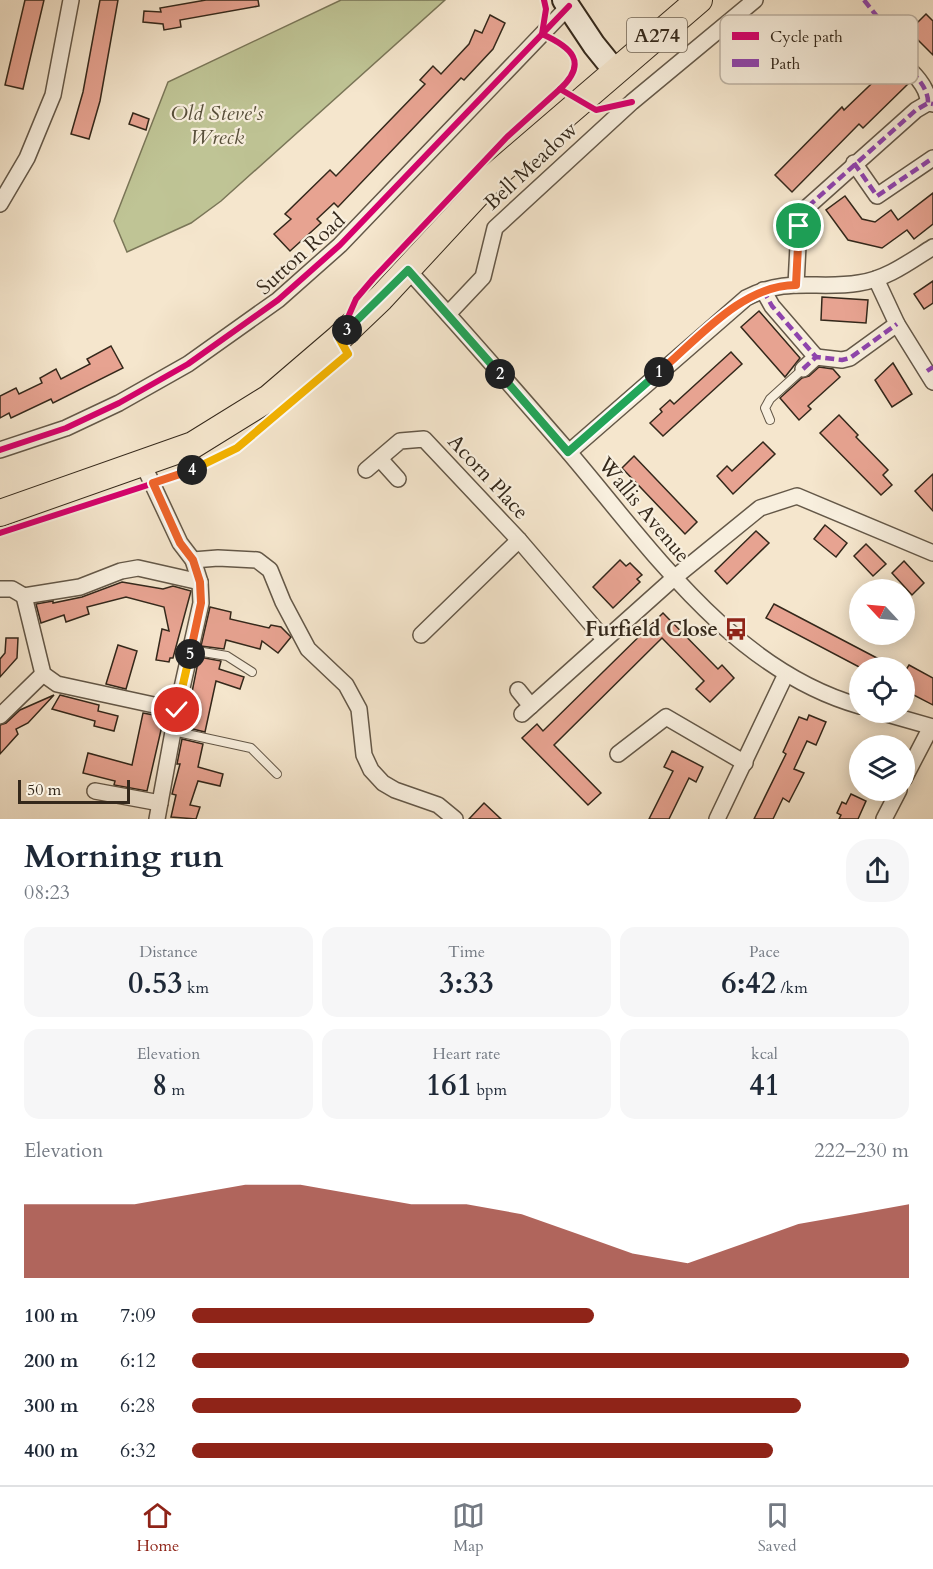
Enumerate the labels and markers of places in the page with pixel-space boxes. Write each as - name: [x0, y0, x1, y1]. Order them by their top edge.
- pin: [773, 200, 824, 251]
- pin: 3: [332, 315, 362, 345]
- pin: 1: [644, 357, 674, 387]
- pin: 2: [485, 359, 515, 389]
- pin: 4: [177, 455, 207, 485]
- place label: Furfield Close: [585, 615, 718, 644]
- bus stop icon: Furfield Close: [723, 616, 749, 642]
- pin: 5: [175, 639, 205, 669]
- pin: [151, 684, 202, 735]

